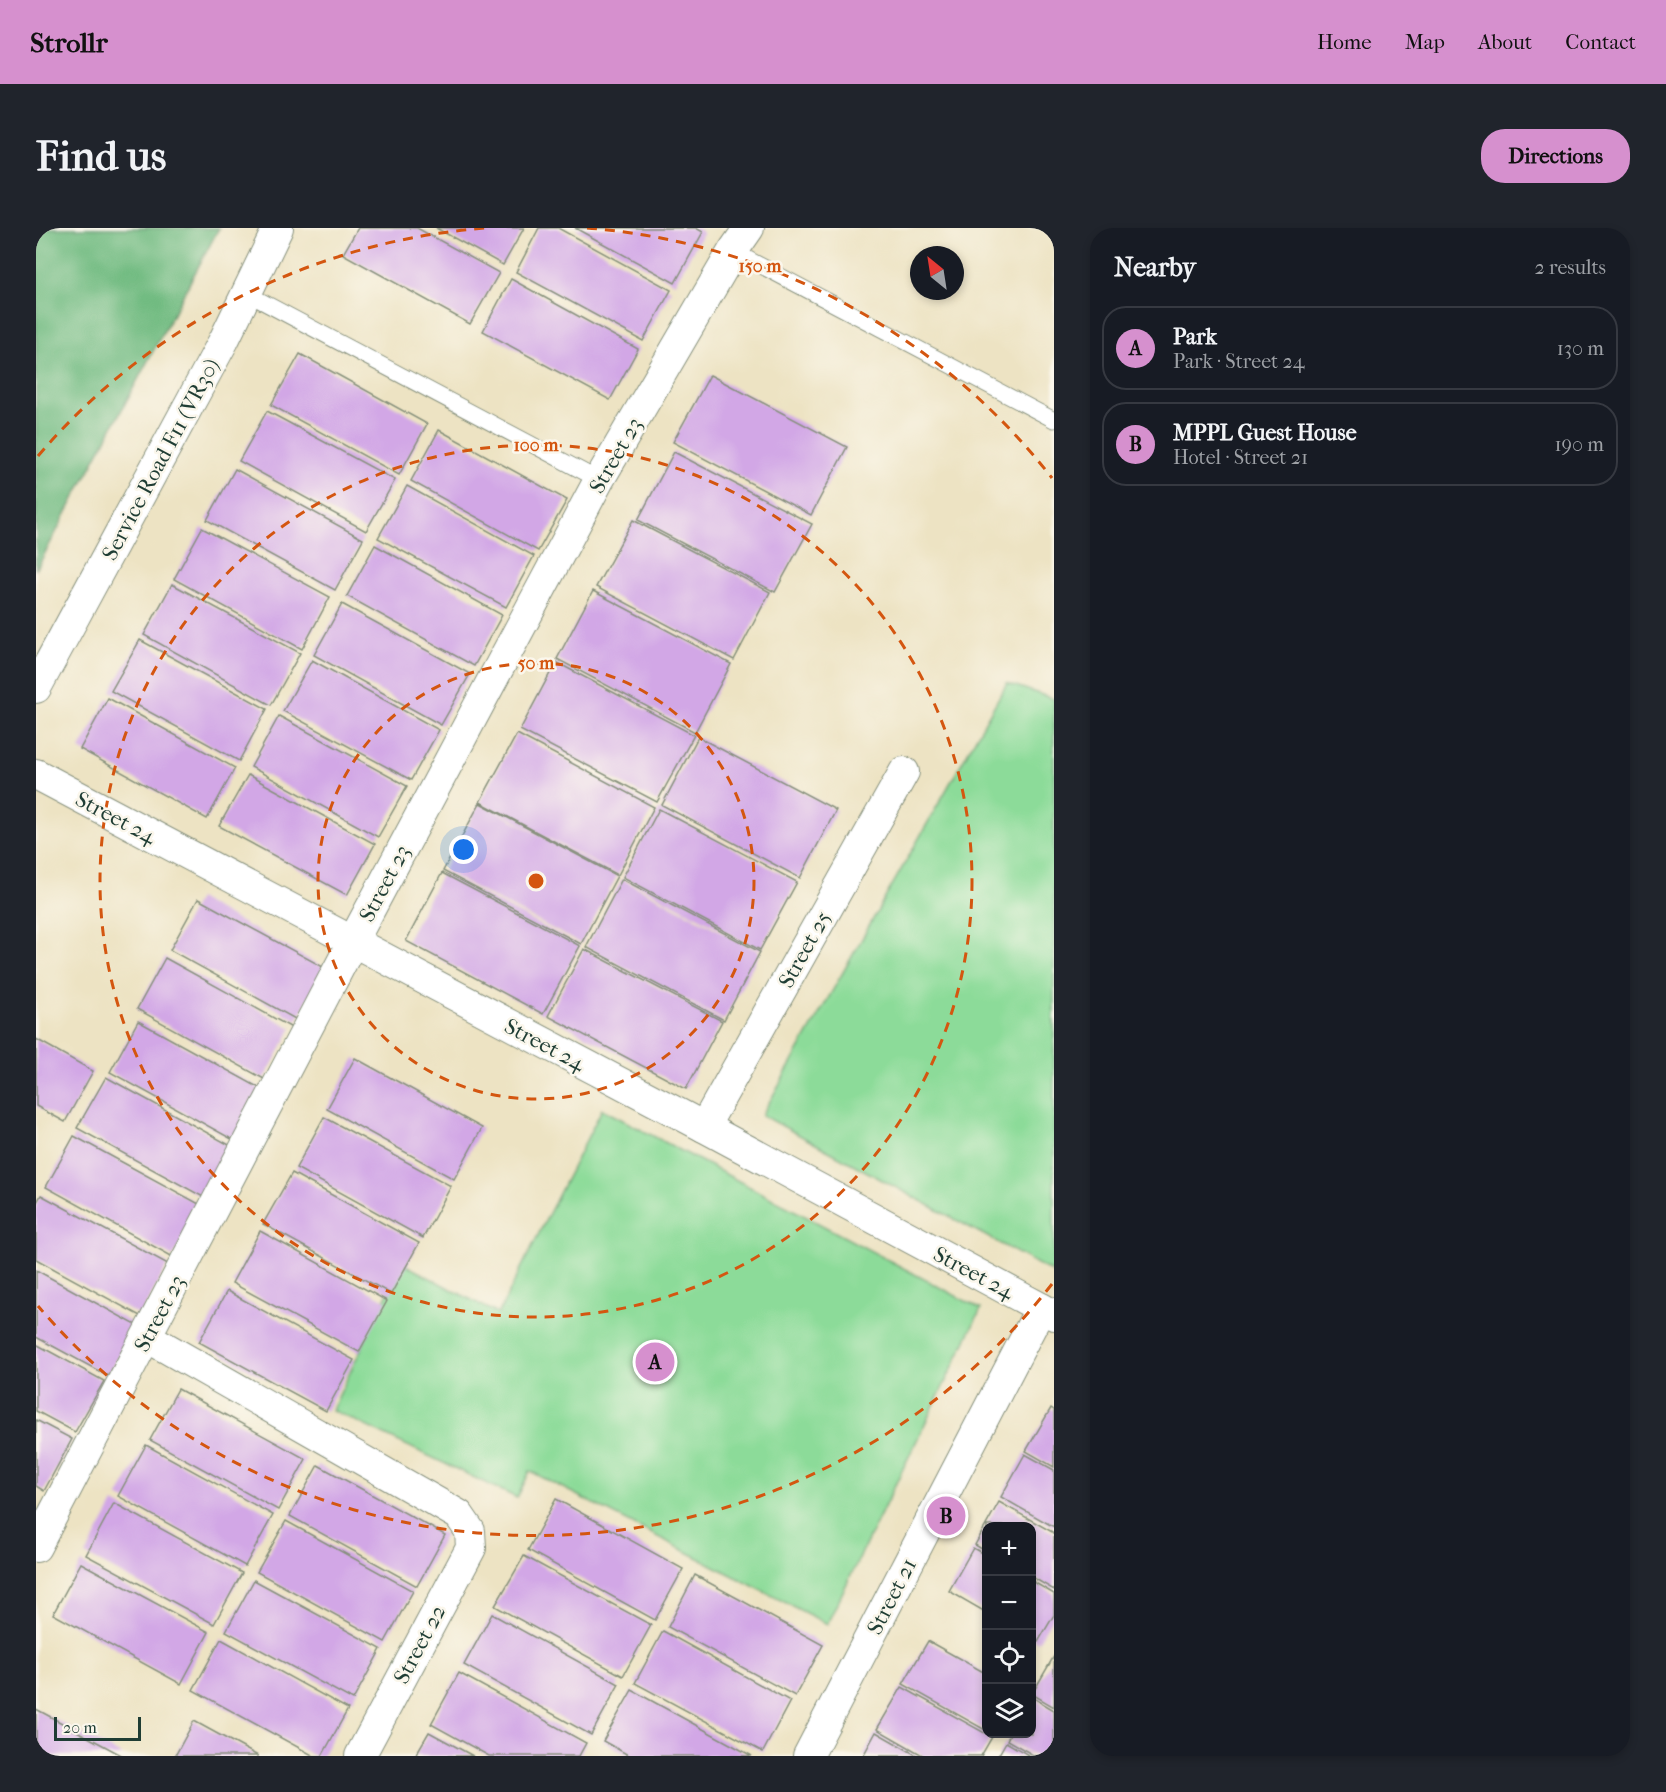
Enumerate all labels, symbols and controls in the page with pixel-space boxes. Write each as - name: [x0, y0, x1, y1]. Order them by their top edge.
- text: Strollr: [30, 26, 108, 59]
- text: Home: [1317, 30, 1372, 54]
- text: Map: [1405, 30, 1445, 54]
- text: About: [1478, 30, 1532, 54]
- text: Contact: [1565, 30, 1636, 54]
- button: Directions: [1481, 129, 1630, 183]
- text: Find us: [36, 132, 166, 181]
- north arrow: [910, 246, 964, 300]
- text: Nearby: [1114, 252, 1196, 283]
- text: 150 m: [739, 256, 782, 277]
- text: 2 results: [1535, 256, 1606, 279]
- text: Park: [1173, 324, 1217, 350]
- text: A: [1129, 337, 1142, 360]
- text: 130 m: [1557, 337, 1604, 360]
- text: Park · Street 24: [1173, 350, 1305, 373]
- street label: Service Road F11 (VR30): [97, 354, 225, 565]
- street label: Street 23: [584, 413, 648, 498]
- text: MPPL Guest House: [1173, 420, 1357, 446]
- text: B: [1129, 433, 1142, 456]
- text: 190 m: [1554, 433, 1604, 456]
- text: 100 m: [513, 435, 560, 456]
- text: Hotel · Street 21: [1173, 446, 1308, 469]
- text: 50 m: [518, 653, 555, 674]
- street label: Street 24: [71, 786, 161, 850]
- your location: [449, 835, 478, 864]
- street label: Street 23: [354, 841, 416, 926]
- centre of rings: [526, 871, 546, 891]
- street label: Street 25: [773, 907, 837, 992]
- street label: Street 24: [500, 1013, 590, 1077]
- street label: Street 24: [929, 1241, 1019, 1305]
- street label: Street 23: [129, 1271, 191, 1356]
- pin: A: [636, 1340, 674, 1384]
- pin: B: [926, 1494, 966, 1538]
- map controls: [982, 1522, 1036, 1738]
- button: +: [982, 1522, 1036, 1576]
- street label: Street 21: [862, 1554, 922, 1639]
- button: −: [982, 1576, 1036, 1630]
- street label: Street 22: [388, 1601, 451, 1688]
- button: locate: [982, 1630, 1036, 1684]
- button: layers: [982, 1684, 1036, 1738]
- scale bar: [54, 1714, 141, 1742]
- text: 20 m: [63, 1718, 97, 1737]

